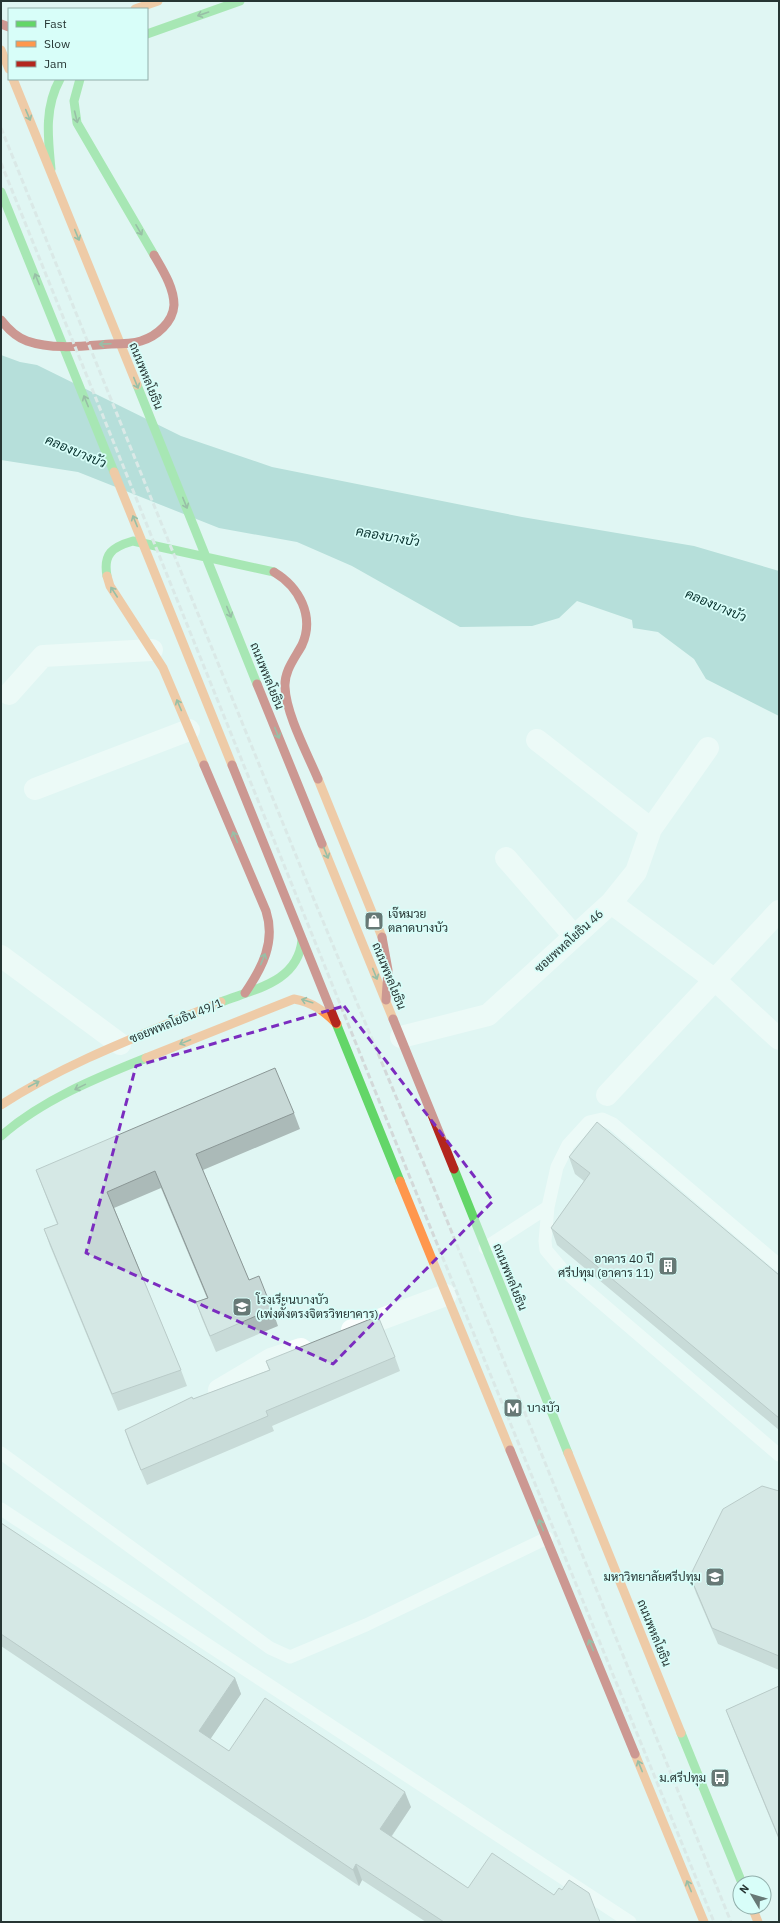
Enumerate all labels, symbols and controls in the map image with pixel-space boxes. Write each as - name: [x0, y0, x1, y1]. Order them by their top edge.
- legend: [8, 8, 148, 80]
- one-way arrow: [197, 10, 209, 18]
- text: Fast: [44, 16, 67, 31]
- text: Slow: [44, 36, 70, 51]
- text: Jam: [44, 56, 67, 71]
- one-way arrow: [25, 109, 32, 121]
- one-way arrow: [72, 110, 80, 123]
- one-way arrow: [135, 224, 143, 236]
- one-way arrow: [74, 229, 82, 241]
- one-way arrow: [33, 273, 40, 285]
- one-way arrow: [99, 340, 112, 348]
- street label: ถนนพหลโยธิน: [126, 340, 167, 412]
- one-way arrow: [133, 376, 141, 388]
- one-way arrow: [82, 395, 90, 407]
- water label: คลองบางบัว: [43, 431, 109, 472]
- one-way arrow: [181, 497, 189, 509]
- one-way arrow: [130, 516, 138, 528]
- water label: คลองบางบัว: [355, 523, 422, 551]
- water label: คลองบางบัว: [683, 585, 749, 626]
- one-way arrow: [110, 587, 118, 598]
- one-way arrow: [225, 606, 233, 618]
- street label: ถนนพหลโยธิน: [247, 640, 288, 712]
- one-way arrow: [174, 699, 182, 711]
- one-way arrow: [274, 726, 282, 738]
- one-way arrow: [230, 832, 238, 844]
- one-way arrow: [323, 847, 330, 859]
- place label: เจ๊หมวย ตลาดบางบัว: [388, 906, 448, 935]
- street label: ซอยพหลโยธิน 46: [531, 906, 606, 975]
- shop icon: เจ๊หมวย ตลาดบางบัว: [363, 910, 385, 932]
- street label: ถนนพหลโยธิน: [369, 940, 410, 1012]
- one-way arrow: [260, 954, 268, 966]
- one-way arrow: [372, 967, 379, 979]
- street label: ซอยพหลโยธิน 49/1: [127, 995, 225, 1046]
- one-way arrow: [300, 997, 313, 1004]
- one-way arrow: [180, 1038, 192, 1046]
- one-way arrow: [28, 1080, 40, 1088]
- one-way arrow: [75, 1084, 87, 1091]
- street label: ถนนพหลโยธิน: [490, 1241, 531, 1313]
- place label: อาคาร 40 ปี ศรีปทุม (อาคาร 11): [558, 1251, 654, 1282]
- building icon: อาคาร 40 ปี ศรีปทุม (อาคาร 11): [657, 1255, 679, 1277]
- place label: โรงเรียนบางบัว (เพ่งตั้งตรงจิตรวิทยาคาร): [255, 1292, 378, 1321]
- school or university icon: โรงเรียนบางบัว (เพ่งตั้งตรงจิตรวิทยาคาร): [231, 1296, 253, 1318]
- metro station icon: บางบัว: [502, 1397, 524, 1419]
- place label: บางบัว: [527, 1400, 560, 1415]
- one-way arrow: [537, 1519, 545, 1531]
- school or university icon: มหาวิทยาลัยศรีปทุม: [704, 1566, 726, 1588]
- place label: มหาวิทยาลัยศรีปทุม: [603, 1569, 701, 1586]
- street label: ถนนพหลโยธิน: [634, 1597, 675, 1669]
- one-way arrow: [586, 1640, 594, 1652]
- one-way arrow: [635, 1760, 643, 1772]
- bus stop icon: ม.ศรีปทุม: [709, 1767, 731, 1789]
- place label: ม.ศรีปทุม: [659, 1770, 706, 1787]
- north arrow: [732, 1875, 772, 1915]
- one-way arrow: [684, 1880, 692, 1892]
- text: N: [736, 1881, 752, 1896]

